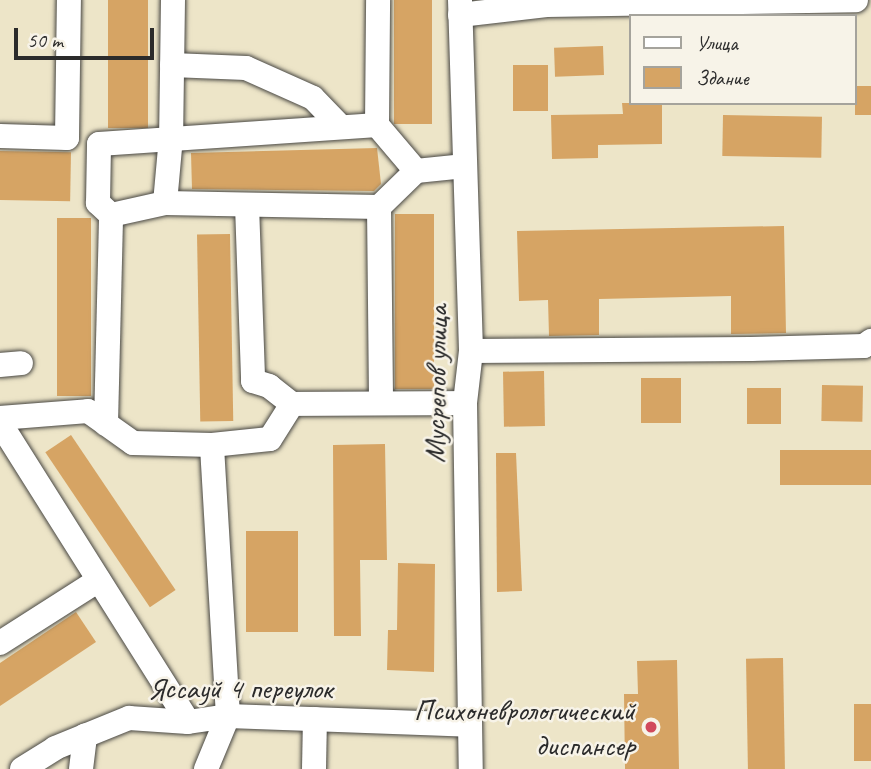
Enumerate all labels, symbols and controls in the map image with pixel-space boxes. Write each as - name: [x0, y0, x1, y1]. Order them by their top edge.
- scale bar: [18, 14, 158, 58]
- legend: [630, 14, 857, 105]
- text: 50 m: [27, 27, 63, 53]
- text: Улица: [696, 30, 738, 56]
- text: Здание: [696, 65, 749, 91]
- street label: Мусрепов улица: [417, 304, 455, 464]
- street label: Яссауй 4 переулок: [148, 670, 332, 706]
- place label: Психоневрологический диспансер: [414, 692, 635, 762]
- marker: Психоневрологический диспансер: [641, 717, 661, 737]

